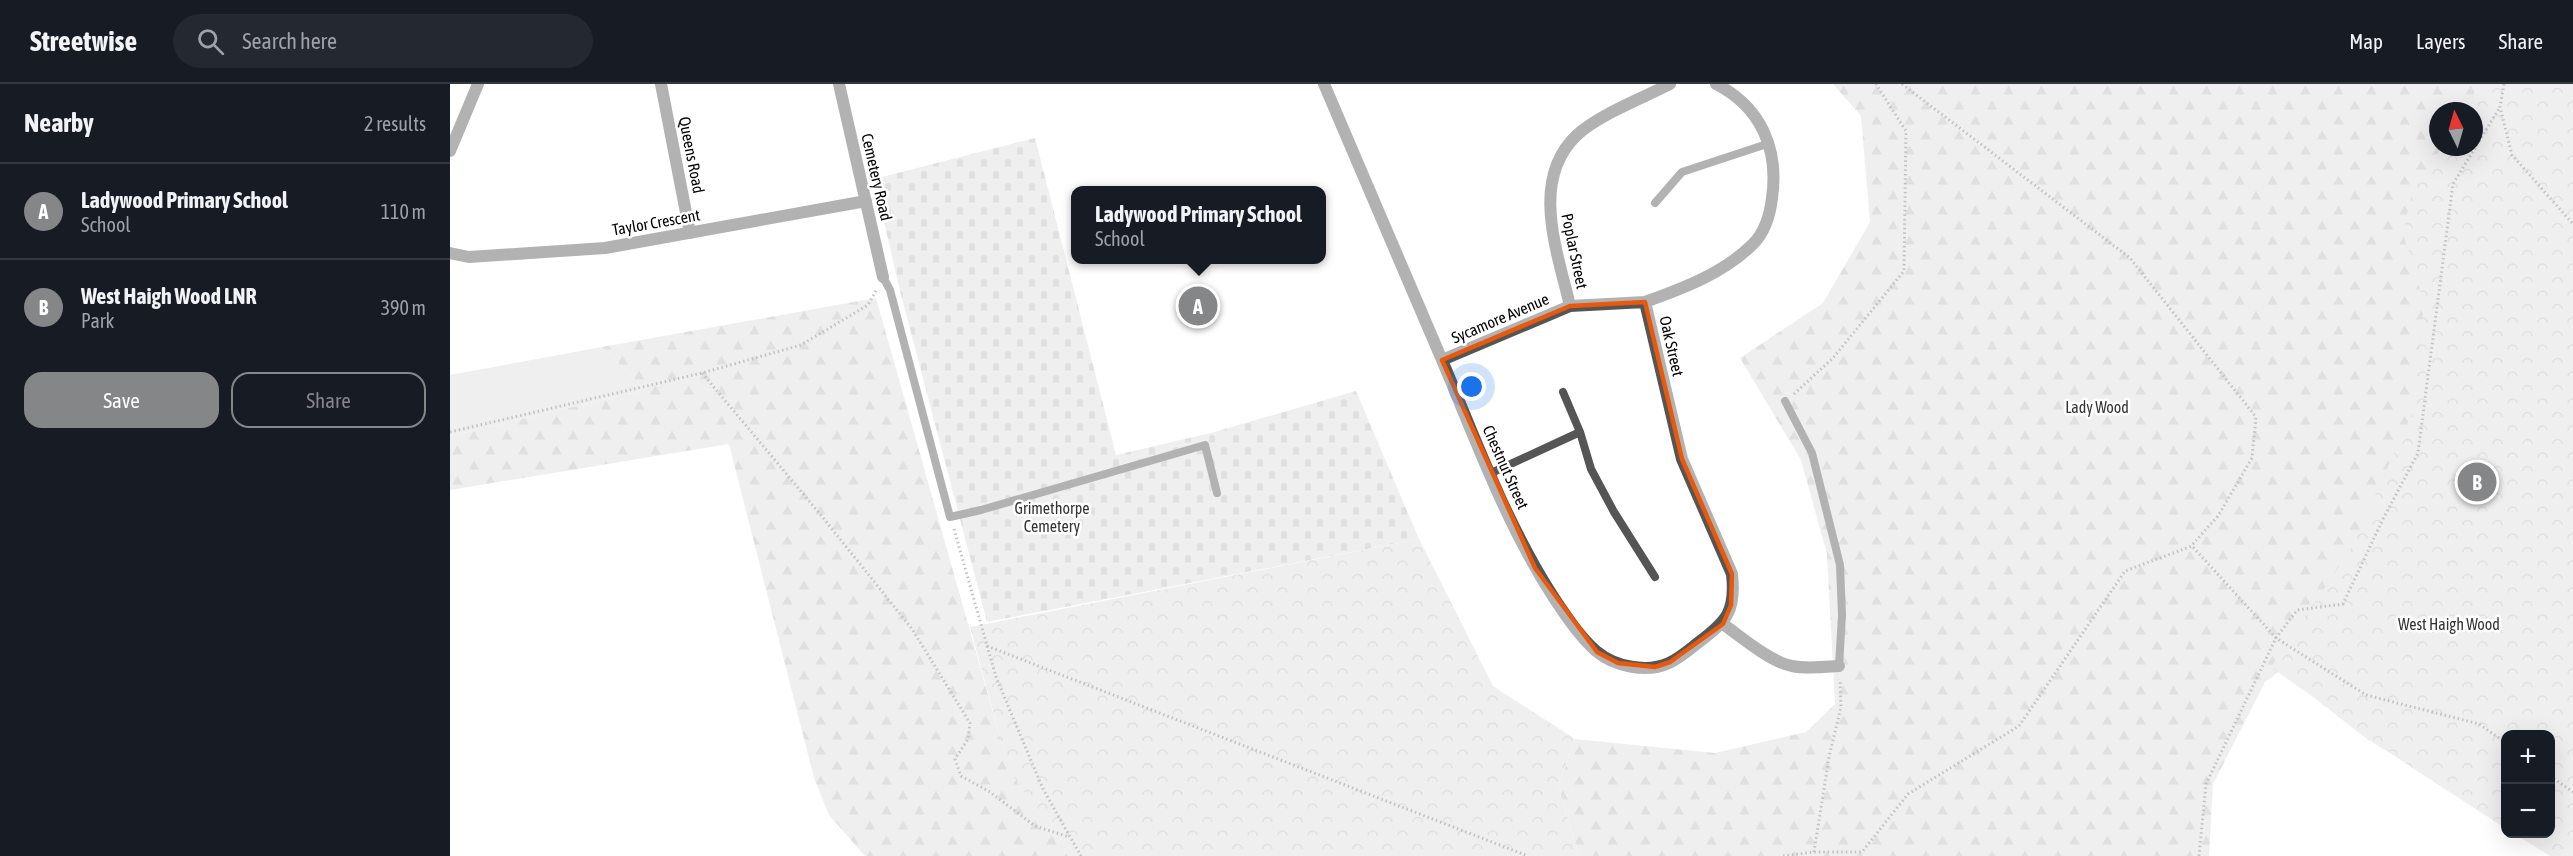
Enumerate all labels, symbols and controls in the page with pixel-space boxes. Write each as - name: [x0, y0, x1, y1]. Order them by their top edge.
- search box: [173, 14, 593, 68]
- text: Streetwise: [30, 25, 137, 57]
- icon: search: [194, 25, 227, 58]
- text: Search here: [242, 28, 337, 54]
- text: Map: [2349, 29, 2383, 53]
- text: Layers: [2416, 29, 2466, 53]
- text: Share: [2499, 29, 2543, 53]
- north arrow: [2429, 102, 2483, 156]
- text: Nearby: [24, 108, 94, 138]
- text: 2 results: [364, 112, 426, 135]
- street label: Queens Road: [676, 115, 708, 195]
- street label: Cemetery Road: [857, 132, 896, 223]
- popup: [1071, 186, 1326, 264]
- text: Ladywood Primary School: [81, 187, 288, 213]
- text: A: [39, 200, 48, 223]
- text: 110 m: [381, 200, 426, 223]
- text: Ladywood Primary School: [1095, 201, 1302, 227]
- street label: Taylor Crescent: [611, 205, 702, 240]
- street label: Poplar Street: [1557, 212, 1592, 291]
- text: School: [81, 213, 131, 236]
- text: School: [1095, 227, 1145, 250]
- text: West Haigh Wood LNR: [81, 283, 257, 309]
- pin: A: [1178, 284, 1218, 328]
- street label: Sycamore Avenue: [1449, 289, 1552, 347]
- text: B: [39, 296, 48, 319]
- text: 390 m: [381, 296, 426, 319]
- text: Park: [81, 309, 114, 332]
- street label: Oak Street: [1656, 314, 1688, 378]
- button: Save: [24, 372, 219, 428]
- button: Share: [231, 372, 426, 428]
- your location: [1457, 372, 1486, 401]
- park label: Lady Wood: [2065, 398, 2129, 417]
- street label: Chestnut Street: [1480, 422, 1533, 512]
- pin: B: [2458, 460, 2496, 504]
- park label: Grimethorpe Cemetery: [1014, 499, 1090, 536]
- park label: West Haigh Wood: [2398, 615, 2500, 634]
- map controls: [2501, 730, 2555, 838]
- button: +: [2501, 730, 2555, 784]
- button: −: [2501, 784, 2555, 838]

